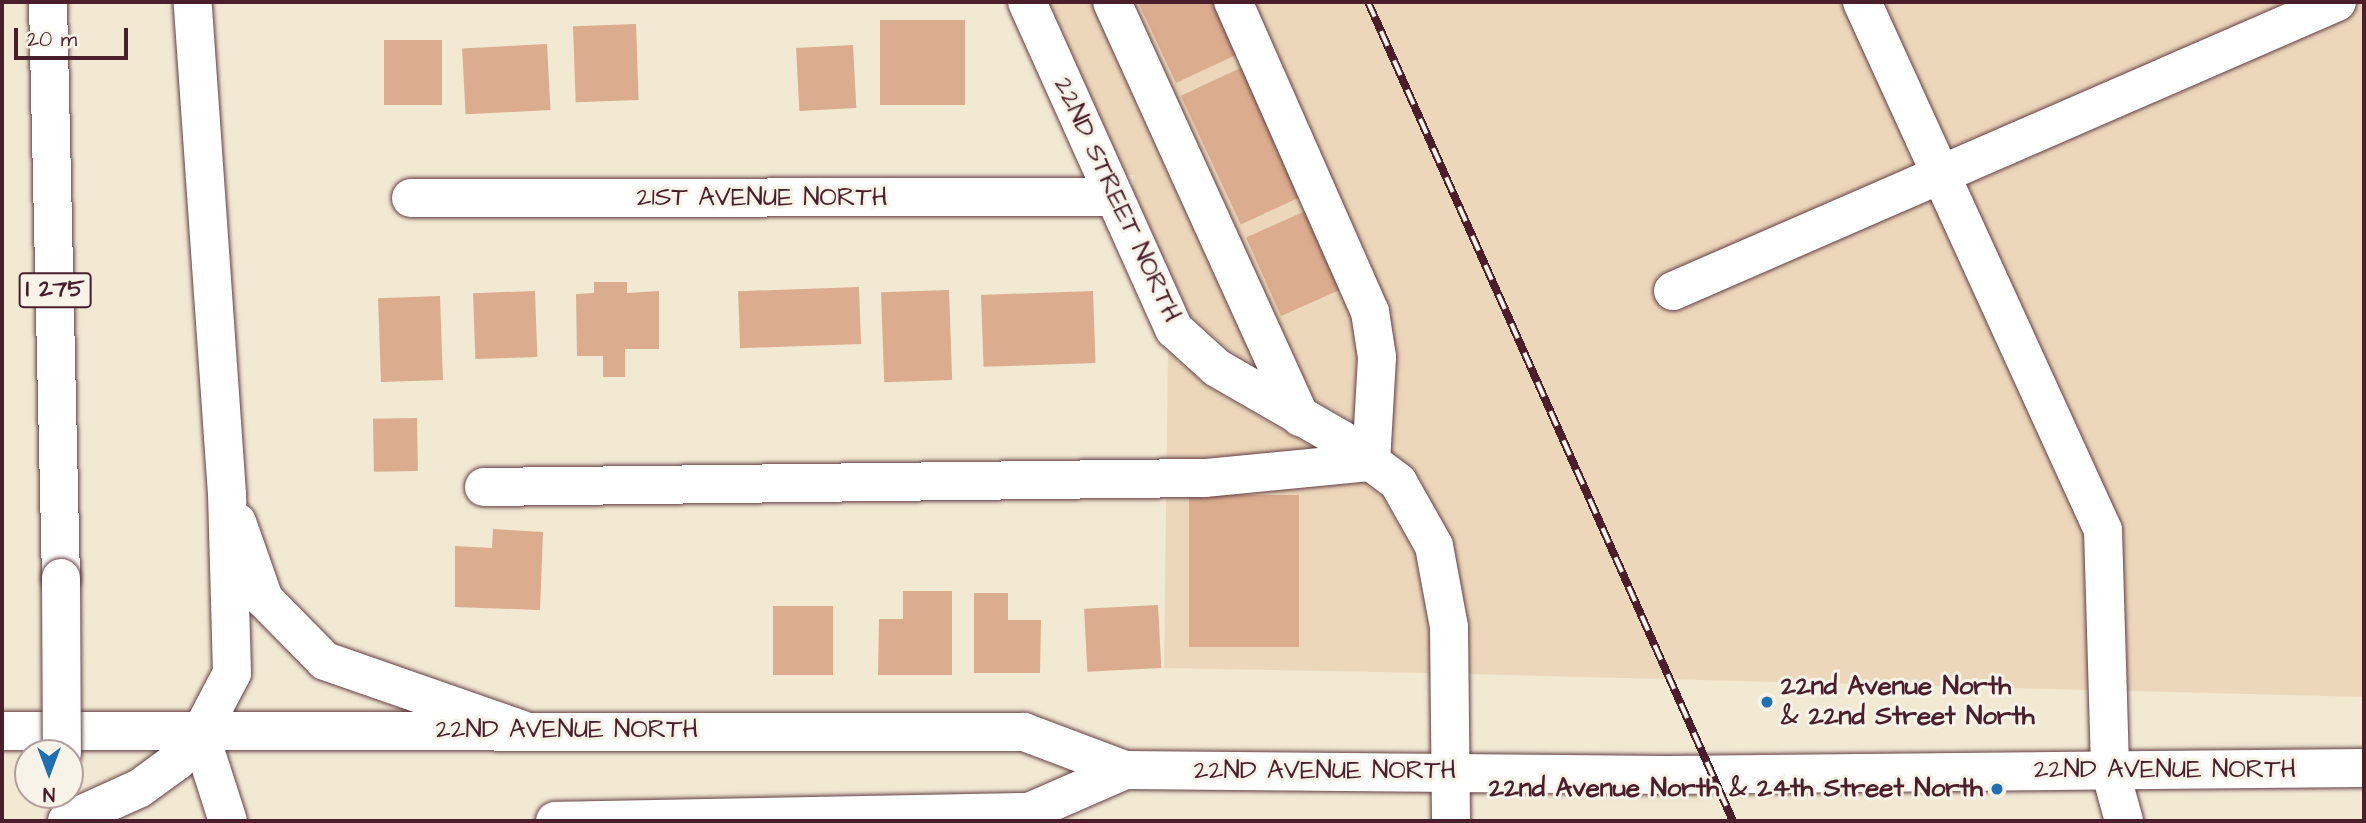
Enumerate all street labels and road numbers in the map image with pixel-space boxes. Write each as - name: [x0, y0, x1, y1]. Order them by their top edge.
- street label: 22ND STREET NORTH: [1047, 73, 1187, 327]
- street label: 21ST AVENUE NORTH: [637, 182, 887, 214]
- road number: I 275: [18, 270, 92, 310]
- street label: 22ND AVENUE NORTH: [436, 714, 698, 746]
- street label: 22ND AVENUE NORTH: [2034, 754, 2296, 786]
- street label: 22ND AVENUE NORTH: [1194, 755, 1456, 787]

